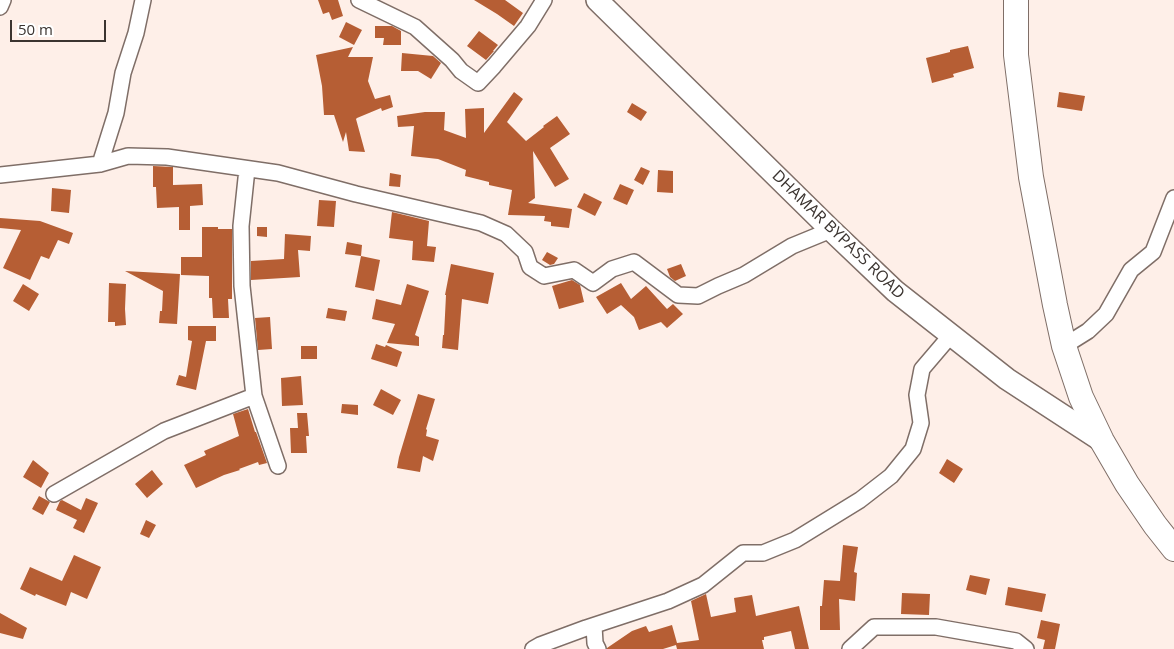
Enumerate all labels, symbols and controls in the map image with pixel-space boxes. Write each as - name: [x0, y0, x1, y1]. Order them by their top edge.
- scale bar: [12, 10, 109, 42]
- text: 50 m: [18, 19, 53, 39]
- street label: DHAMAR BYPASS ROAD: [768, 167, 908, 303]

